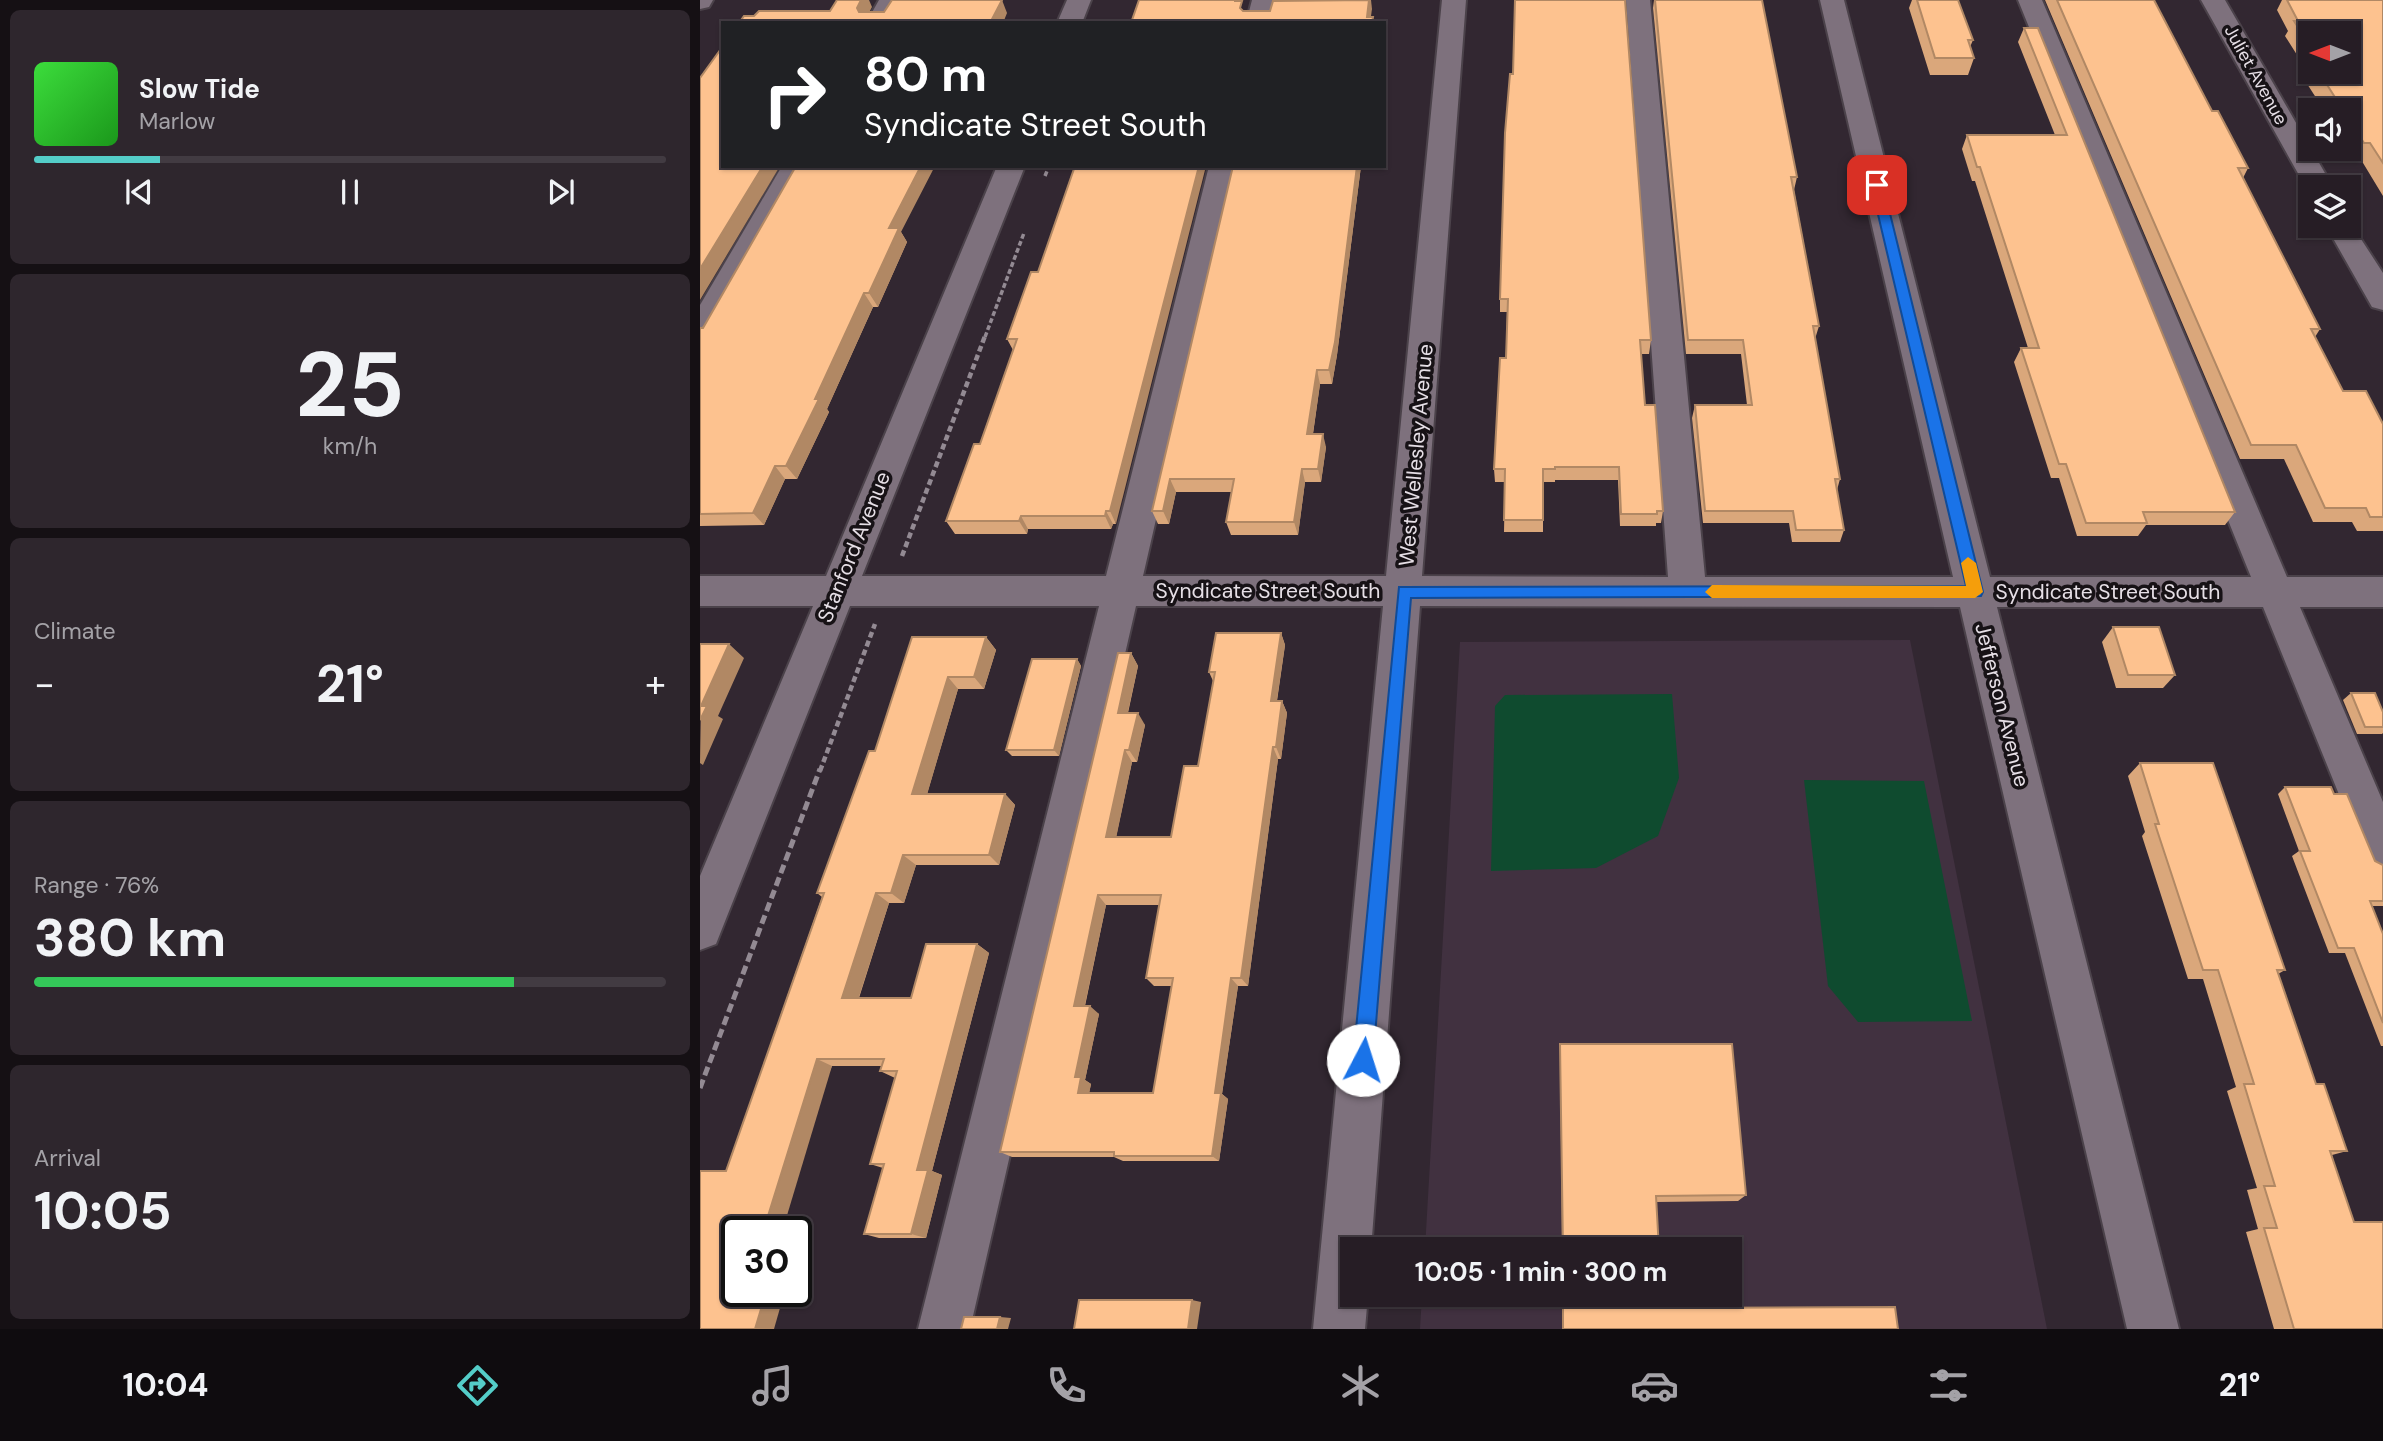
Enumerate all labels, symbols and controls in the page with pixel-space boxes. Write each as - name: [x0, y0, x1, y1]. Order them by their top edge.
- street label: Juliet Avenue: [2219, 21, 2293, 129]
- north arrow: [2298, 21, 2361, 84]
- map controls: [2298, 21, 2361, 238]
- text: 80 m: [864, 42, 987, 106]
- icon: right: [749, 49, 840, 140]
- text: Slow Tide: [139, 72, 260, 106]
- button: sound: [2298, 98, 2361, 161]
- text: Syndicate Street South: [864, 104, 1207, 146]
- text: Marlow: [139, 106, 215, 136]
- pin: [1847, 155, 1907, 215]
- icon: arrive: [1858, 166, 1896, 204]
- icon: previous: [120, 173, 158, 211]
- icon: pause: [331, 173, 369, 211]
- icon: next: [542, 173, 580, 211]
- button: layers: [2298, 175, 2361, 238]
- text: 25: [295, 326, 405, 444]
- street label: West Wellesley Avenue: [1392, 343, 1440, 567]
- text: km/h: [323, 431, 377, 461]
- street label: Stanford Avenue: [811, 467, 897, 627]
- street label: Syndicate Street South: [1156, 577, 1380, 605]
- street label: Syndicate Street South: [1996, 578, 2220, 606]
- text: Climate: [34, 616, 116, 646]
- street label: Jefferson Avenue: [1968, 620, 2036, 790]
- text: 21°: [316, 650, 384, 718]
- text: −: [34, 659, 55, 709]
- text: +: [645, 659, 666, 709]
- text: Range · 76%: [34, 870, 159, 900]
- text: 380 km: [34, 904, 226, 972]
- position arrow: [1326, 1023, 1400, 1097]
- text: Arrival: [34, 1143, 101, 1173]
- text: 10:05: [34, 1177, 172, 1245]
- speed limit sign: 30: [721, 1216, 812, 1307]
- text: 10:05 · 1 min · 300 m: [1415, 1255, 1667, 1289]
- icon: directions: [453, 1361, 502, 1410]
- icon: music: [748, 1361, 797, 1410]
- icon: phone: [1042, 1361, 1091, 1410]
- icon: climate: [1336, 1361, 1385, 1410]
- icon: car: [1630, 1361, 1679, 1410]
- icon: filters: [1924, 1361, 1973, 1410]
- text: 10:04: [123, 1364, 208, 1406]
- text: 21°: [2219, 1364, 2260, 1406]

